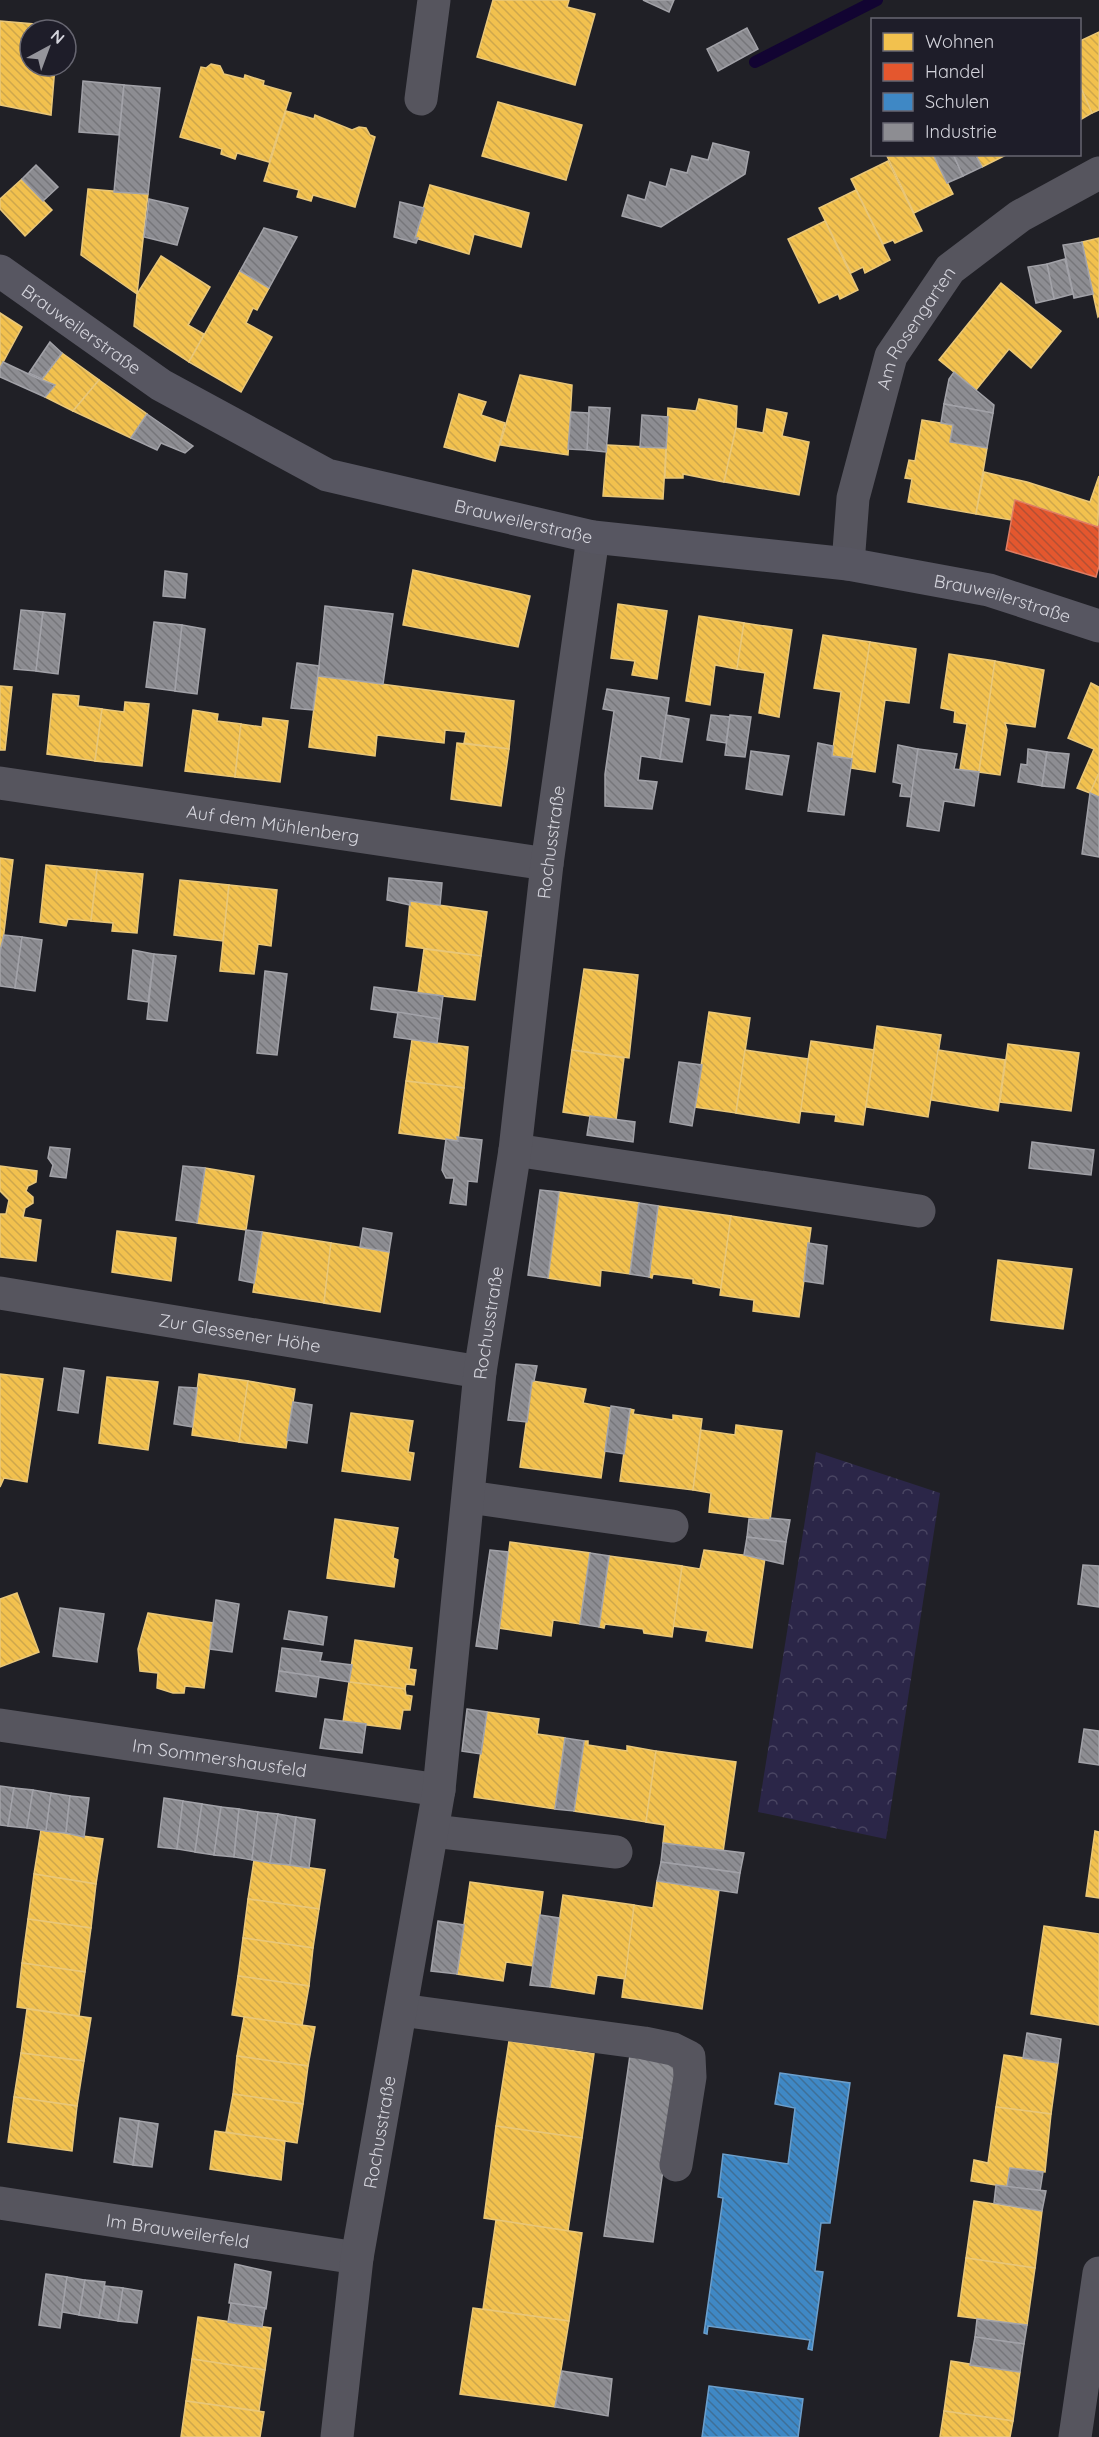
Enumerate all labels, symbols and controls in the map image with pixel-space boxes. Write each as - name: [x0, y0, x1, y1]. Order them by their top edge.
- north arrow: [18, 18, 78, 78]
- legend: [871, 18, 1081, 156]
- text: N: [47, 25, 69, 48]
- text: Wohnen: [925, 30, 994, 53]
- text: Handel: [925, 60, 985, 83]
- text: Schulen: [925, 90, 989, 113]
- text: Industrie: [925, 120, 997, 143]
- street label: Am Rosengarten: [871, 262, 960, 392]
- street label: Brauweilerstraße: [17, 279, 146, 379]
- street label: Brauweilerstraße: [452, 494, 595, 548]
- street label: Brauweilerstraße: [932, 569, 1074, 628]
- street label: Rochusstraße: [532, 784, 569, 900]
- street label: Auf dem Mühlenberg: [185, 799, 361, 848]
- street label: Rochusstraße: [468, 1265, 508, 1381]
- street label: Zur Glessener Höhe: [157, 1308, 323, 1357]
- street label: Im Sommershausfeld: [131, 1733, 308, 1782]
- street label: Rochusstraße: [358, 2074, 400, 2190]
- street label: Im Brauweilerfeld: [105, 2208, 251, 2253]

